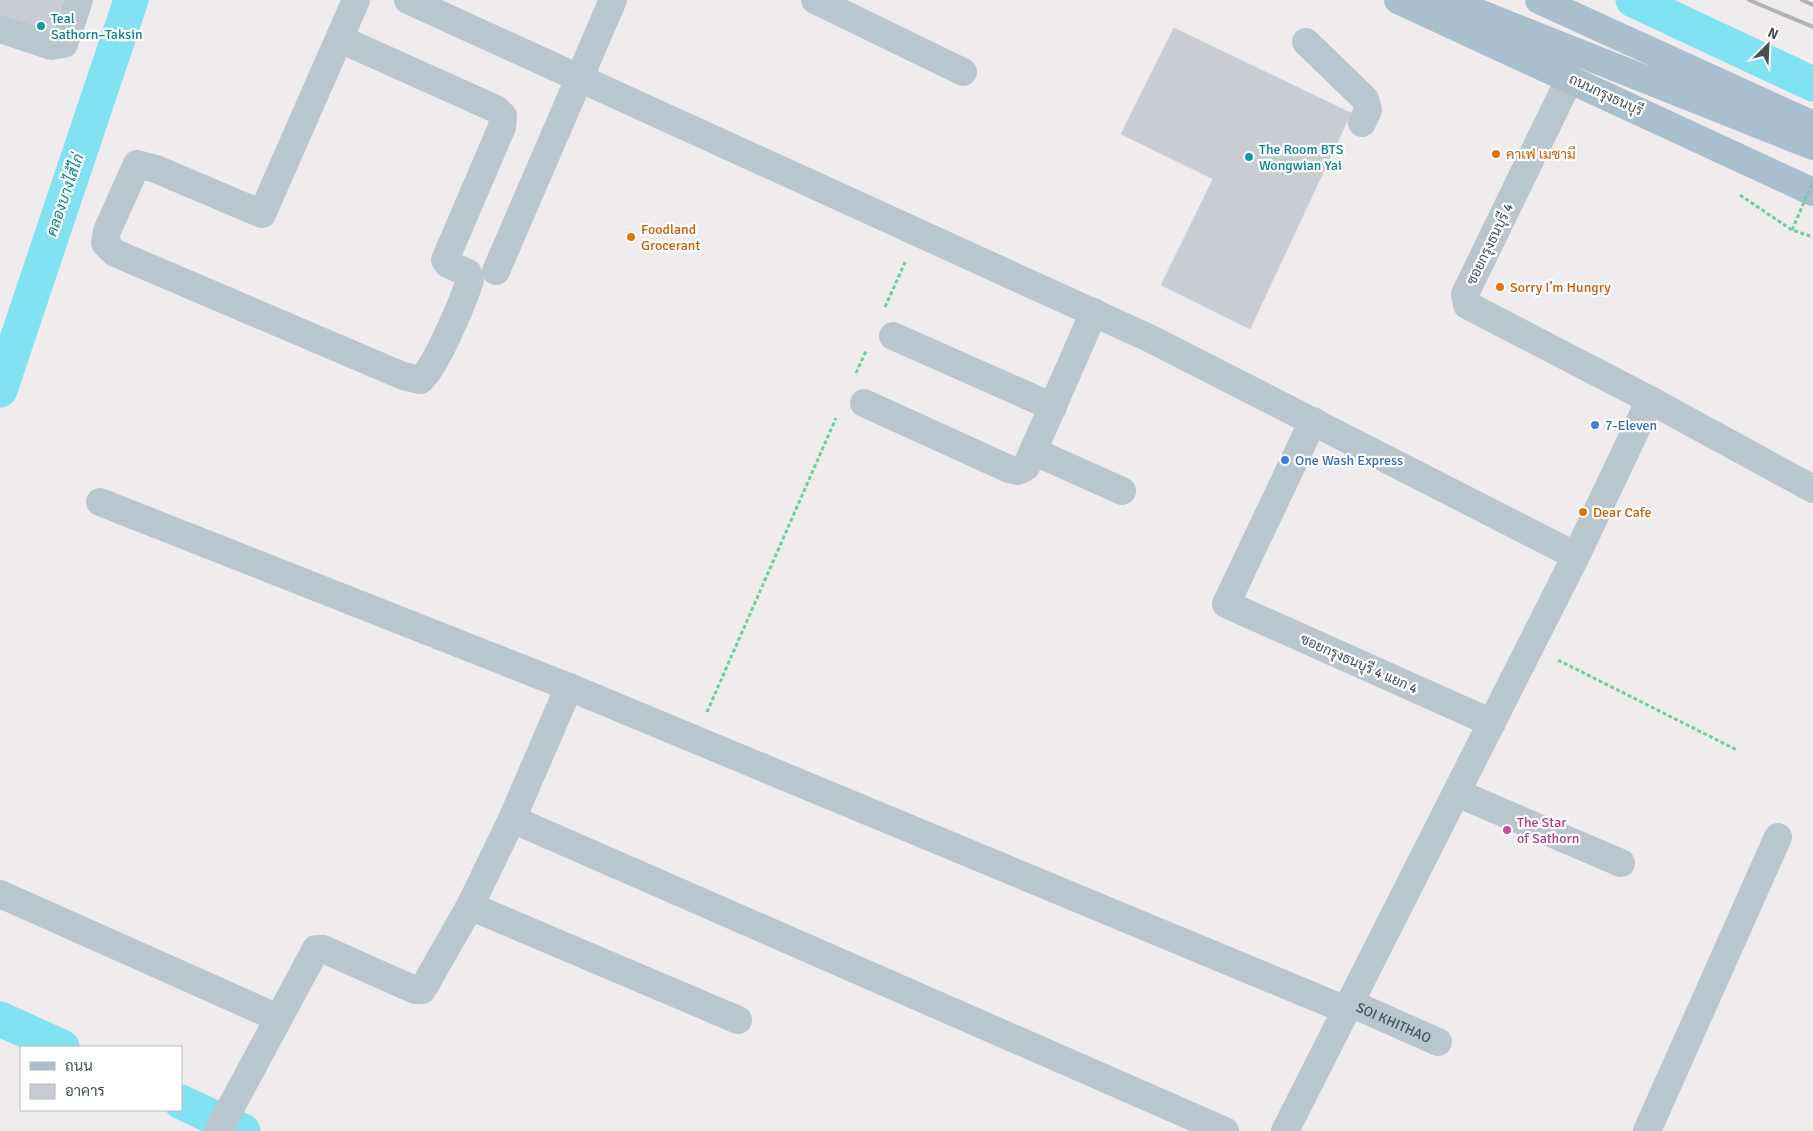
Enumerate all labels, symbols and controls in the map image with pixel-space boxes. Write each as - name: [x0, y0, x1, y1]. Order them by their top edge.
- place label: Teal Sathorn–Taksin: [51, 10, 143, 43]
- marker: Teal Sathorn–Taksin: [35, 20, 47, 32]
- north arrow: [1743, 20, 1793, 70]
- text: N: [1765, 24, 1781, 43]
- street label: ถนนกรุงธนบุรี: [1566, 70, 1646, 120]
- place label: The Room BTS Wongwian Yai: [1259, 141, 1344, 174]
- place label: คาเฟ เมซามี: [1506, 145, 1576, 163]
- marker: คาเฟ เมซามี: [1490, 148, 1502, 160]
- water label: คลองบางไส้ไก่: [42, 150, 88, 239]
- marker: The Room BTS Wongwian Yai: [1243, 151, 1255, 163]
- street label: ซอยกรุงธนบุรี 4: [1462, 199, 1518, 288]
- place label: Foodland Grocerant: [641, 221, 700, 254]
- marker: Foodland Grocerant: [625, 231, 637, 243]
- place label: Sorry I’m Hungry: [1510, 279, 1611, 296]
- marker: Sorry I’m Hungry: [1494, 281, 1506, 293]
- place label: 7-Eleven: [1605, 417, 1657, 434]
- marker: 7-Eleven: [1589, 419, 1601, 431]
- place label: One Wash Express: [1295, 452, 1403, 469]
- marker: One Wash Express: [1279, 454, 1291, 466]
- place label: Dear Cafe: [1593, 504, 1651, 521]
- marker: Dear Cafe: [1577, 506, 1589, 518]
- street label: ซอยกรุงธนบุรี 4 แยก 4: [1297, 630, 1421, 699]
- place label: The Star of Sathorn: [1517, 814, 1579, 847]
- marker: The Star of Sathorn: [1501, 824, 1513, 836]
- street label: SOI KHITHAO: [1354, 998, 1434, 1046]
- legend: [20, 1046, 182, 1111]
- text: ถนน: [65, 1057, 93, 1075]
- text: อาคาร: [65, 1082, 105, 1100]

